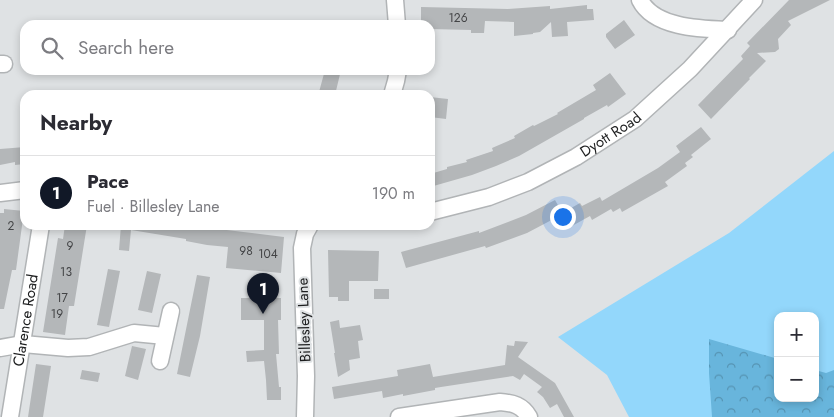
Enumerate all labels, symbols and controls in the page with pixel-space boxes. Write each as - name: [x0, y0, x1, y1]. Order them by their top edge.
- house number: 126: [448, 9, 468, 27]
- search box: [20, 20, 435, 75]
- icon: search: [38, 34, 66, 62]
- text: Search here: [78, 34, 174, 61]
- street label: Dyott Road: [576, 107, 647, 163]
- text: Nearby: [40, 108, 112, 138]
- text: Pace: [87, 168, 129, 195]
- text: 1: [52, 182, 60, 205]
- text: 190 m: [372, 182, 415, 205]
- text: Fuel · Billesley Lane: [87, 195, 220, 218]
- your location: [550, 204, 576, 230]
- house number: 2: [8, 217, 15, 235]
- house number: 9: [67, 237, 74, 255]
- house number: 98: [239, 242, 253, 260]
- house number: 104: [258, 245, 278, 263]
- house number: 13: [60, 263, 72, 281]
- street label: Clarence Road: [7, 272, 44, 368]
- pin: 1: [247, 273, 279, 314]
- street label: Billesley Lane: [292, 277, 316, 363]
- house number: 17: [56, 289, 69, 307]
- house number: 19: [51, 305, 63, 323]
- map controls: [774, 312, 819, 402]
- button: +: [774, 312, 819, 357]
- button: −: [774, 357, 819, 402]

